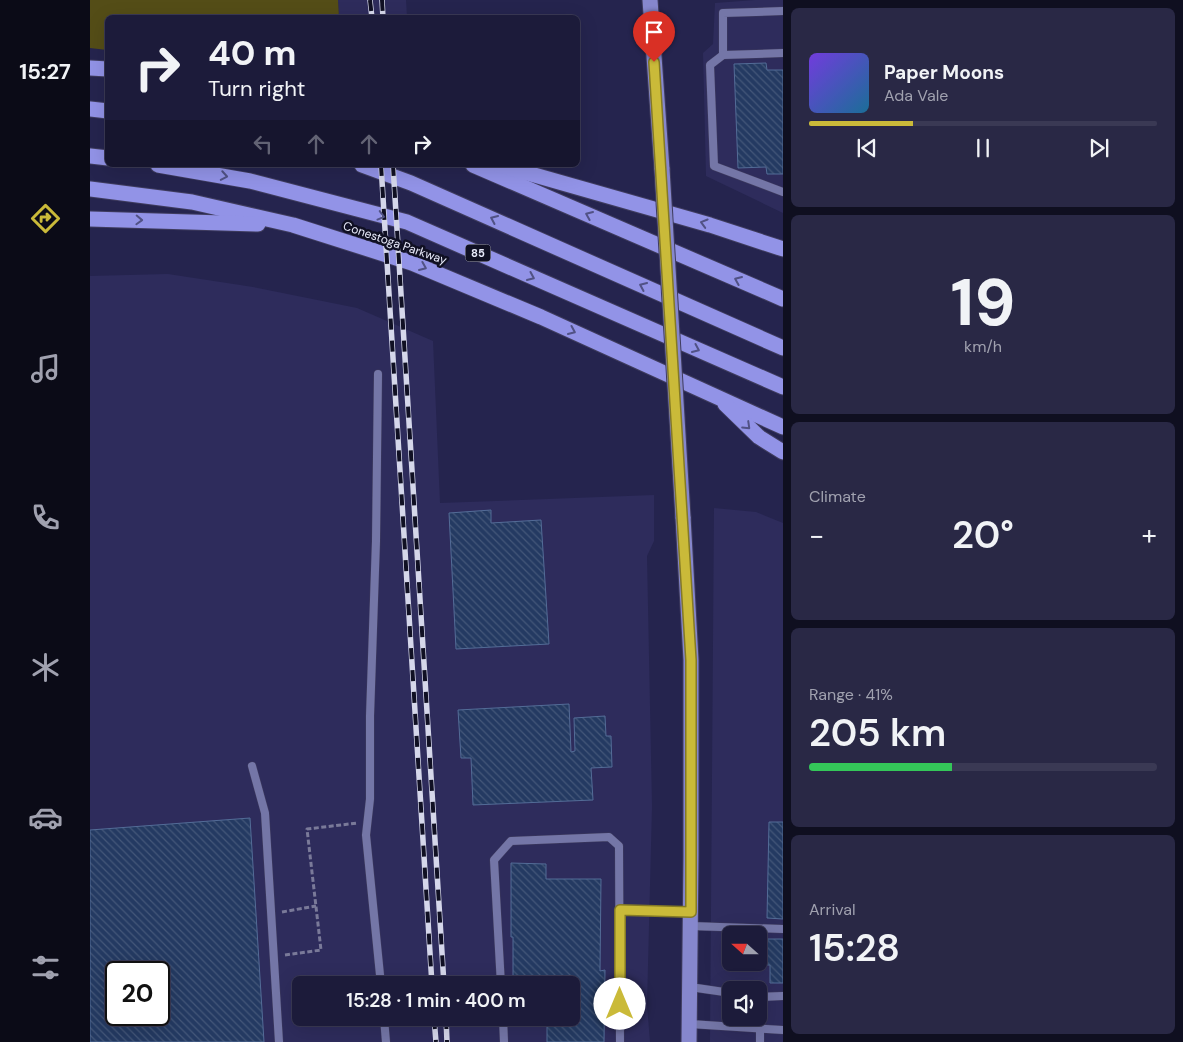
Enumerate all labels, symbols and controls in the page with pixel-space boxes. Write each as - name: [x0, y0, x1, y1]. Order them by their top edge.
- pin: [633, 11, 675, 62]
- icon: arrive: [640, 18, 668, 46]
- text: 40 m: [208, 30, 297, 76]
- icon: right: [125, 35, 190, 100]
- text: 15:27: [19, 57, 71, 86]
- text: Paper Moons: [884, 60, 1004, 85]
- text: Turn right: [208, 74, 305, 103]
- text: Ada Vale: [884, 85, 948, 106]
- icon: left: [249, 130, 277, 158]
- icon: ahead: [302, 130, 330, 158]
- icon: ahead: [355, 130, 383, 158]
- icon: right: [408, 130, 436, 158]
- icon: previous: [853, 134, 881, 162]
- icon: pause: [969, 134, 997, 162]
- icon: next: [1085, 134, 1113, 162]
- one-way arrow: [219, 171, 228, 181]
- icon: directions: [28, 201, 63, 236]
- one-way arrow: [377, 210, 385, 220]
- one-way arrow: [585, 211, 594, 222]
- one-way arrow: [135, 215, 143, 226]
- one-way arrow: [490, 215, 499, 226]
- street label: Conestoga Parkway: [341, 218, 449, 268]
- one-way arrow: [699, 218, 708, 229]
- road number: 85: [466, 244, 490, 262]
- one-way arrow: [418, 261, 427, 271]
- text: 19: [951, 261, 1015, 345]
- one-way arrow: [526, 270, 535, 281]
- one-way arrow: [734, 275, 743, 286]
- one-way arrow: [639, 281, 648, 292]
- one-way arrow: [567, 324, 576, 335]
- text: km/h: [964, 336, 1002, 357]
- one-way arrow: [691, 342, 700, 353]
- icon: music: [28, 351, 63, 386]
- one-way arrow: [741, 420, 750, 429]
- text: Climate: [809, 486, 866, 507]
- icon: phone: [28, 500, 63, 535]
- text: 20°: [952, 510, 1014, 560]
- text: −: [809, 517, 824, 554]
- text: +: [1142, 517, 1157, 554]
- icon: climate: [28, 650, 63, 685]
- text: Range · 41%: [809, 684, 893, 705]
- text: 205 km: [809, 708, 946, 758]
- icon: car: [28, 800, 63, 835]
- text: Arrival: [809, 899, 856, 920]
- text: 15:28: [809, 923, 900, 973]
- north arrow: [722, 926, 768, 971]
- map controls: [722, 926, 767, 1026]
- icon: filters: [28, 950, 63, 985]
- speed limit sign: 20: [105, 961, 170, 1026]
- position arrow: [593, 977, 645, 1029]
- button: sound: [722, 981, 767, 1026]
- text: 15:28 · 1 min · 400 m: [346, 988, 526, 1013]

